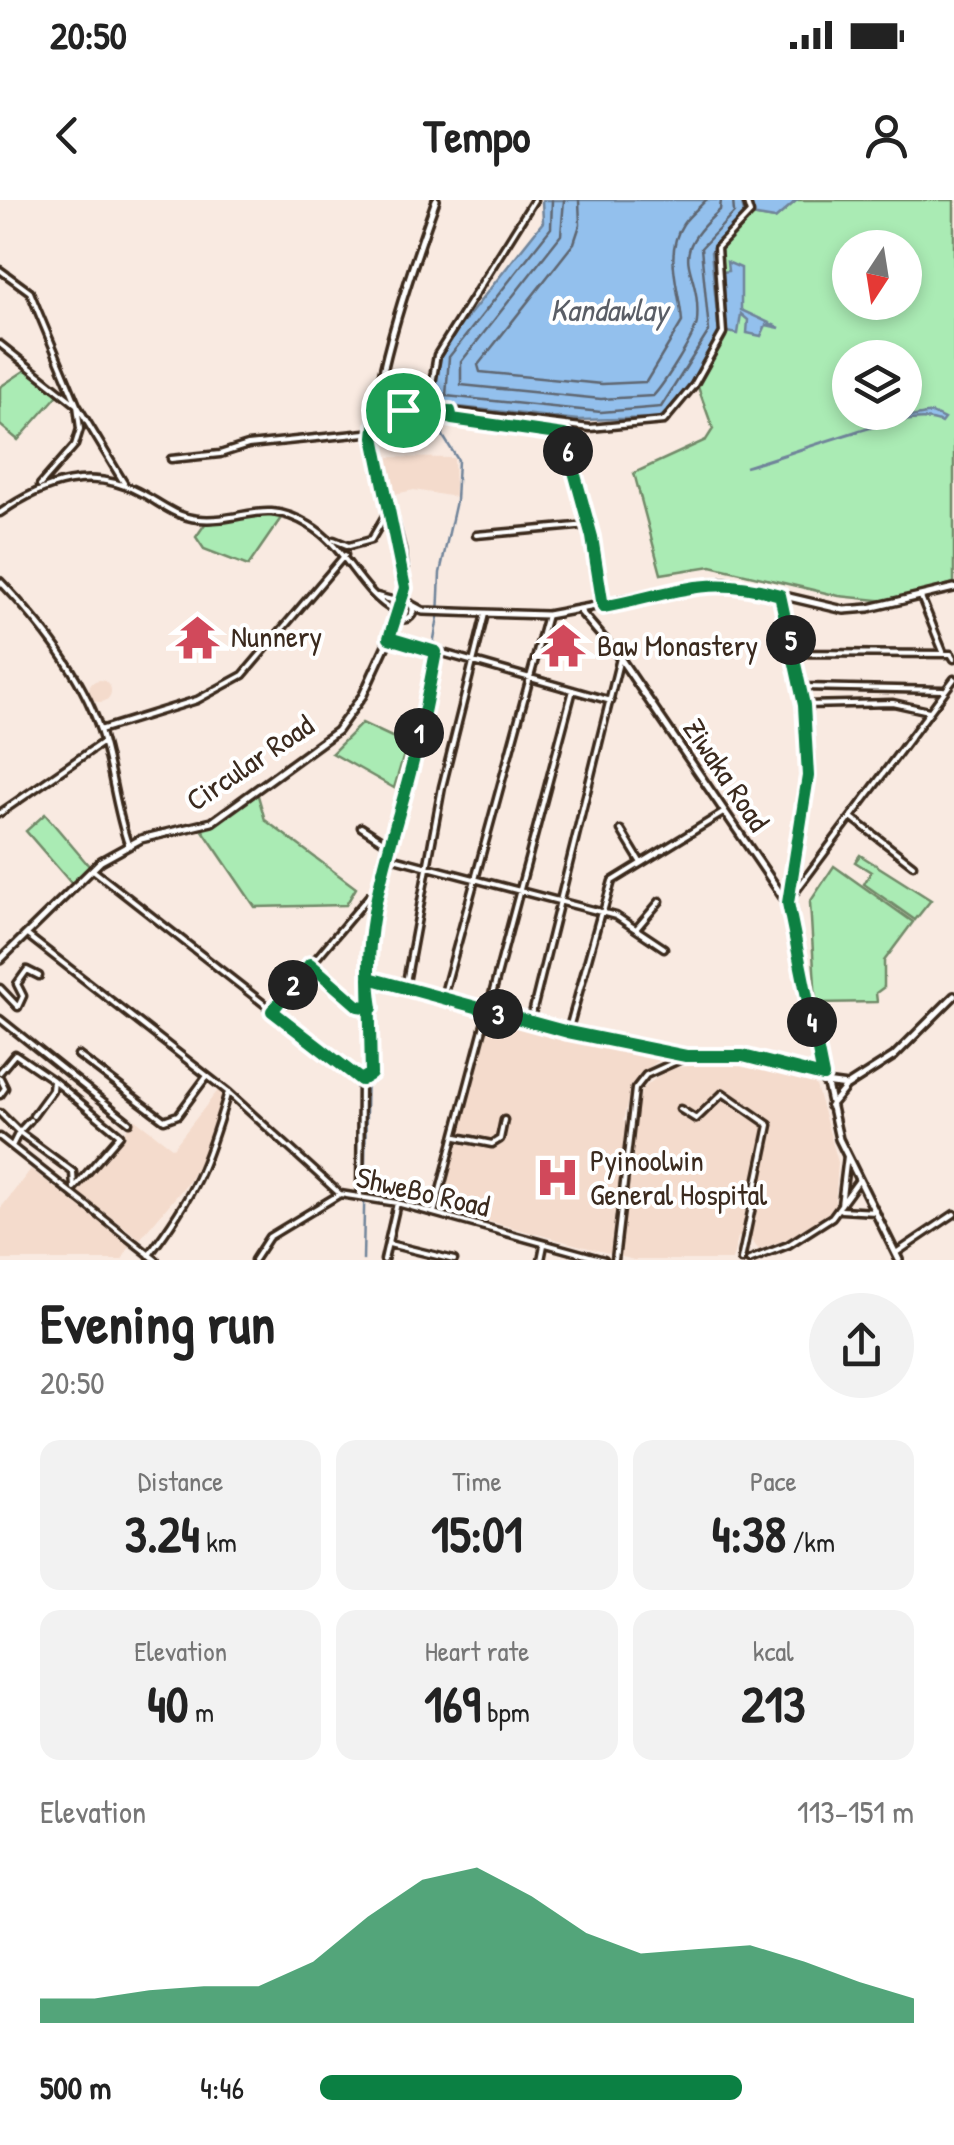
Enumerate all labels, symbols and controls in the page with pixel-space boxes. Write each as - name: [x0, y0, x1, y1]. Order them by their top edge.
- text: 20:50: [50, 9, 127, 61]
- text: Tempo: [424, 105, 530, 166]
- icon: back: [40, 108, 95, 163]
- icon: person: [859, 108, 914, 163]
- north arrow: [832, 230, 922, 320]
- map controls: [832, 230, 922, 430]
- water label: Kandawlay: [550, 288, 672, 331]
- button: layers: [832, 340, 922, 430]
- pin: [361, 368, 446, 453]
- icon: arrive: [376, 383, 431, 438]
- pin: 6: [543, 426, 593, 476]
- text: 6: [562, 432, 574, 470]
- temple icon: Nunnery: [174, 613, 222, 661]
- pin: 5: [766, 615, 816, 665]
- place label: Nunnery: [231, 616, 322, 656]
- text: 5: [785, 621, 797, 659]
- temple icon: Baw Monastery: [540, 622, 588, 670]
- place label: Baw Monastery: [597, 625, 758, 665]
- street label: Circular Road: [178, 705, 321, 819]
- pin: 1: [394, 708, 444, 758]
- street label: Ziwaka Road: [674, 710, 779, 839]
- text: 1: [414, 714, 424, 752]
- pin: 2: [268, 960, 318, 1010]
- text: 2: [286, 966, 300, 1004]
- pin: 3: [473, 989, 523, 1039]
- text: 3: [492, 995, 504, 1033]
- pin: 4: [787, 997, 837, 1047]
- text: 4: [807, 1003, 817, 1041]
- place label: Pyinoolwin General Hospital: [590, 1140, 767, 1214]
- hospital icon: Pyinoolwin General Hospital: [533, 1154, 581, 1202]
- street label: ShweBo Road: [353, 1156, 494, 1226]
- text: Evening run: [40, 1286, 275, 1360]
- button: share: [809, 1293, 914, 1398]
- text: 20:50: [40, 1361, 105, 1404]
- text: Distance: [138, 1462, 223, 1500]
- text: Time: [452, 1462, 502, 1500]
- text: Pace: [750, 1462, 797, 1500]
- text: 3.24: [124, 1500, 200, 1568]
- text: 15:01: [431, 1500, 523, 1568]
- text: 4:38: [712, 1500, 786, 1568]
- text: km: [200, 1523, 237, 1561]
- text: /km: [786, 1523, 835, 1561]
- text: Elevation: [134, 1632, 227, 1670]
- text: Heart rate: [425, 1632, 529, 1670]
- text: kcal: [753, 1632, 794, 1670]
- text: 40: [147, 1670, 189, 1738]
- text: 169: [424, 1670, 481, 1738]
- text: 213: [741, 1670, 805, 1738]
- text: m: [189, 1693, 214, 1731]
- text: bpm: [481, 1693, 530, 1731]
- text: Elevation: [40, 1790, 146, 1833]
- text: 113–151 m: [797, 1790, 914, 1833]
- text: 500 m: [40, 2066, 111, 2109]
- text: 4:46: [200, 2066, 244, 2109]

